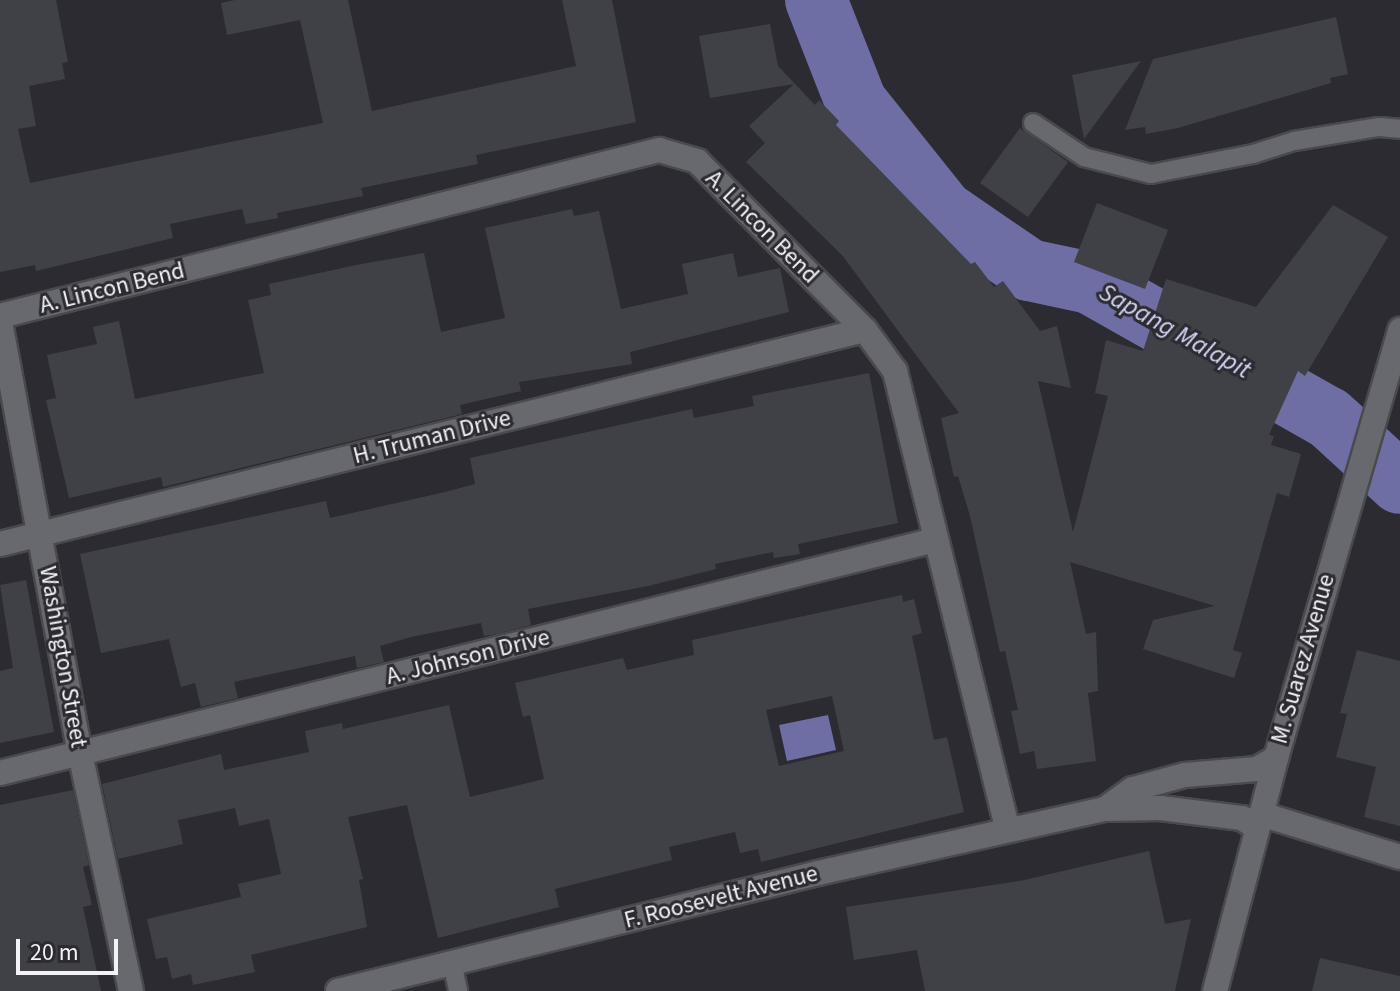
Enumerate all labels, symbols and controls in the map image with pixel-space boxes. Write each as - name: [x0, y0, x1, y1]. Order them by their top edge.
- street label: A. Lincon Bend: [699, 164, 825, 290]
- street label: A. Lincon Bend: [37, 256, 187, 320]
- water label: Sapang Malapit: [1094, 276, 1256, 386]
- street label: H. Truman Drive: [350, 403, 514, 471]
- street label: Washington Street: [33, 564, 93, 750]
- street label: M. Suarez Avenue: [1265, 571, 1341, 747]
- street label: A. Johnson Drive: [383, 623, 553, 691]
- street label: F. Roosevelt Avenue: [621, 859, 821, 935]
- scale bar: [20, 923, 122, 973]
- text: 20 m: [30, 935, 79, 970]

